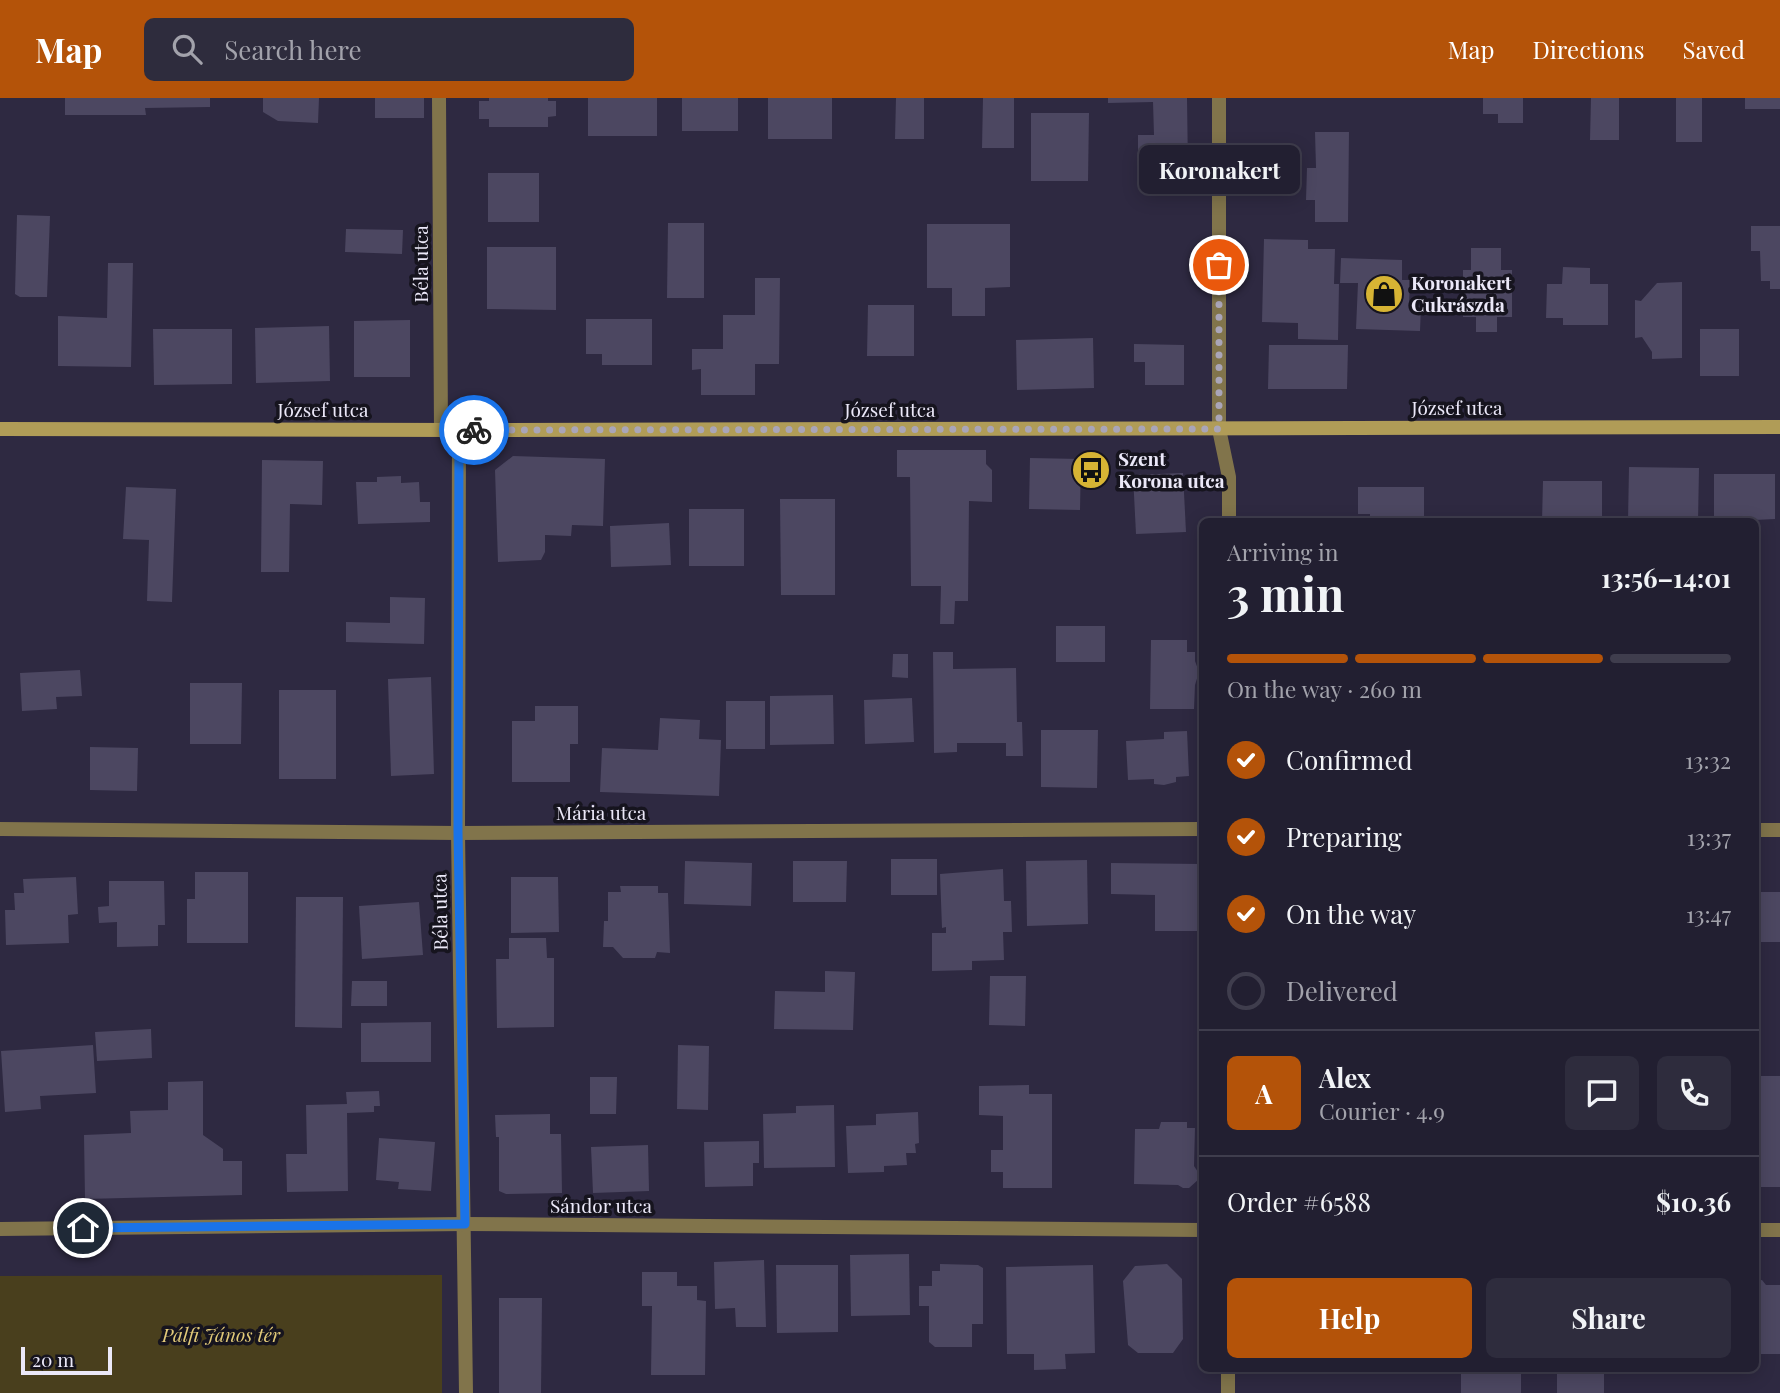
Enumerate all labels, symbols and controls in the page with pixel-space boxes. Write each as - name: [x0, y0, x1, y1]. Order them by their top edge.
- search box: [144, 18, 634, 81]
- text: Map: [35, 27, 102, 71]
- icon: search: [168, 30, 206, 68]
- text: Search here: [224, 32, 362, 67]
- text: Map: [1448, 33, 1494, 65]
- text: Directions: [1532, 33, 1645, 65]
- text: Saved: [1683, 33, 1745, 65]
- callout: Koronakert: [1138, 146, 1300, 195]
- text: Koronakert: [1159, 154, 1280, 185]
- street label: Béla utca: [407, 225, 433, 303]
- pin: [1189, 235, 1249, 295]
- icon: bag: [1200, 246, 1238, 284]
- place label: Koronakert Cukrászda: [1411, 269, 1512, 317]
- shop icon: Koronakert Cukrászda: [1363, 273, 1405, 315]
- street label: József utca: [1411, 394, 1503, 420]
- courier: [439, 395, 509, 465]
- street label: József utca: [277, 396, 369, 422]
- street label: József utca: [844, 396, 936, 422]
- icon: bike: [455, 411, 493, 449]
- place label: Szent Korona utca: [1118, 445, 1225, 493]
- bus stop icon: Szent Korona utca: [1070, 449, 1112, 491]
- text: Arriving in: [1227, 536, 1339, 567]
- text: 13:56–14:01: [1601, 560, 1731, 595]
- text: 3 min: [1227, 562, 1344, 624]
- text: On the way · 260 m: [1227, 673, 1422, 704]
- icon: check: [1227, 741, 1265, 779]
- text: Confirmed: [1286, 742, 1413, 777]
- text: 13:32: [1685, 744, 1731, 775]
- street label: Mária utca: [556, 799, 647, 825]
- icon: check: [1227, 818, 1265, 856]
- text: Preparing: [1286, 819, 1402, 854]
- text: 13:37: [1687, 821, 1731, 852]
- street label: Béla utca: [425, 873, 453, 951]
- icon: check: [1227, 895, 1265, 933]
- text: On the way: [1286, 896, 1416, 931]
- text: 13:47: [1686, 898, 1731, 929]
- text: Delivered: [1286, 973, 1398, 1008]
- button: chat: [1565, 1056, 1639, 1130]
- button: phone: [1657, 1056, 1731, 1130]
- text: Alex: [1319, 1060, 1371, 1095]
- text: A: [1255, 1076, 1273, 1111]
- text: Courier · 4.9: [1319, 1095, 1445, 1126]
- text: Order #6588: [1227, 1184, 1371, 1219]
- text: $10.36: [1656, 1184, 1731, 1219]
- street label: Sándor utca: [550, 1192, 652, 1218]
- pin: [53, 1198, 113, 1258]
- icon: home: [64, 1209, 102, 1247]
- button: Help: [1227, 1278, 1472, 1358]
- button: Share: [1486, 1278, 1731, 1358]
- park label: Pálfi János tér: [161, 1321, 281, 1347]
- scale bar: [21, 1344, 112, 1376]
- text: 20 m: [32, 1346, 74, 1372]

